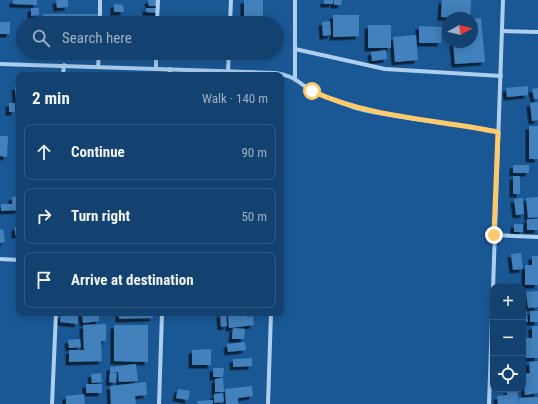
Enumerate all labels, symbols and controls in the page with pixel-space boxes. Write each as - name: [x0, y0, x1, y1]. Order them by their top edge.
- north arrow: [442, 12, 478, 48]
- search box: [16, 16, 284, 60]
- icon: search: [30, 27, 52, 49]
- text: Search here: [62, 29, 132, 47]
- route start: [303, 82, 321, 100]
- text: 2 min: [32, 88, 70, 108]
- text: Walk · 140 m: [202, 91, 268, 106]
- icon: ahead: [33, 141, 55, 163]
- text: Continue: [71, 143, 125, 161]
- text: 90 m: [241, 145, 267, 160]
- icon: right: [33, 205, 55, 227]
- text: Turn right: [71, 207, 130, 225]
- text: 50 m: [241, 209, 267, 224]
- route end: [485, 226, 503, 244]
- icon: arrive: [33, 269, 55, 291]
- text: Arrive at destination: [71, 271, 194, 289]
- map controls: [490, 284, 526, 392]
- button: +: [490, 284, 526, 320]
- button: −: [490, 320, 526, 356]
- button: locate: [490, 356, 526, 392]

